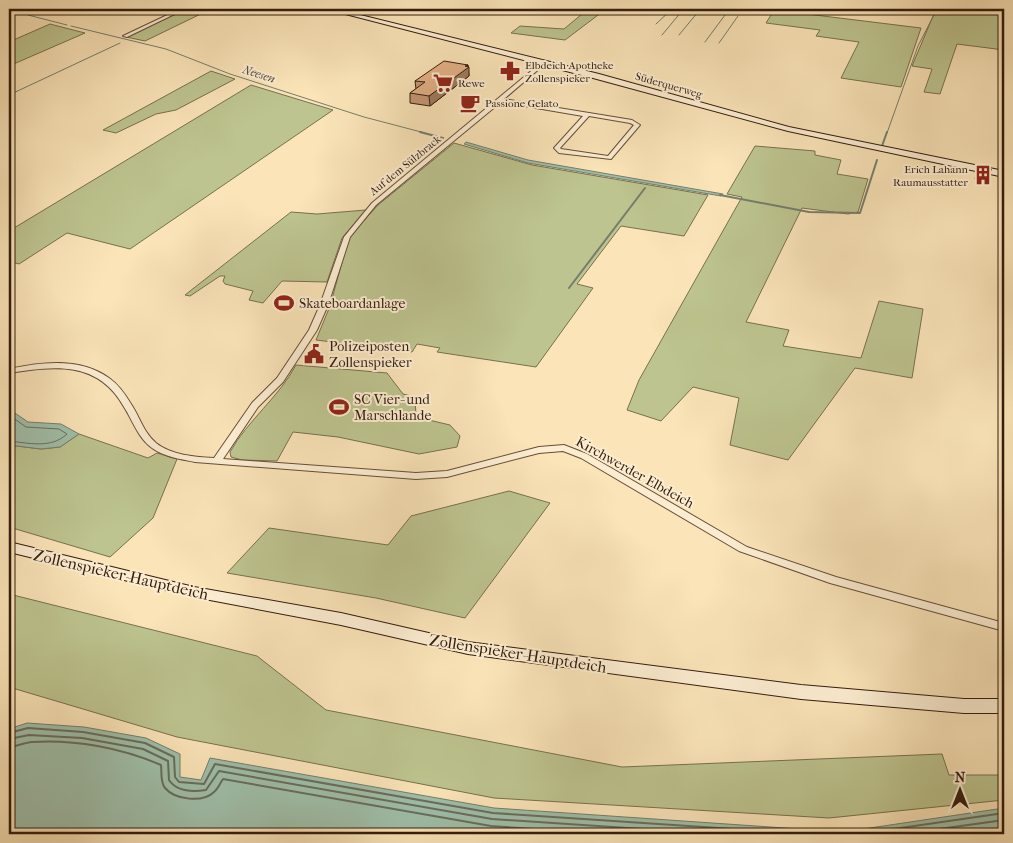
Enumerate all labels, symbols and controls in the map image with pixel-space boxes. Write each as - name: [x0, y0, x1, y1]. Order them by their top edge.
- place label: Elbdeich Apotheke Zollenspieker: [525, 59, 614, 85]
- pharmacy icon: Elbdeich Apotheke Zollenspieker: [499, 60, 521, 82]
- water label: Neesen: [240, 62, 277, 86]
- street label: Süderquerweg: [634, 70, 704, 101]
- supermarket icon: Rewe: [432, 72, 454, 94]
- place label: Rewe: [458, 77, 485, 90]
- cafe icon: Passione Gelato: [459, 92, 481, 114]
- place label: Passione Gelato: [485, 97, 559, 110]
- street label: Auf dem Sülzbrack: [366, 132, 444, 199]
- place label: Erich Lahann Raumausstatter: [893, 163, 969, 189]
- building icon: Erich Lahann Raumausstatter: [972, 164, 994, 186]
- sports icon: Skateboardanlage: [273, 292, 295, 314]
- place label: Skateboardanlage: [299, 295, 406, 312]
- place label: Polizeiposten Zollenspieker: [329, 338, 412, 371]
- public building icon: Polizeiposten Zollenspieker: [303, 343, 325, 365]
- place label: SC Vier- und Marschlande: [354, 391, 431, 424]
- sports icon: SC Vier- und Marschlande: [328, 396, 350, 418]
- street label: Kirchwerder Elbdeich: [573, 433, 697, 512]
- street label: Zollenspieker-Hauptdeich: [31, 545, 210, 604]
- street label: Zollenspieker-Hauptdeich: [428, 630, 608, 677]
- north arrow: [936, 766, 986, 816]
- text: N: [955, 769, 966, 786]

